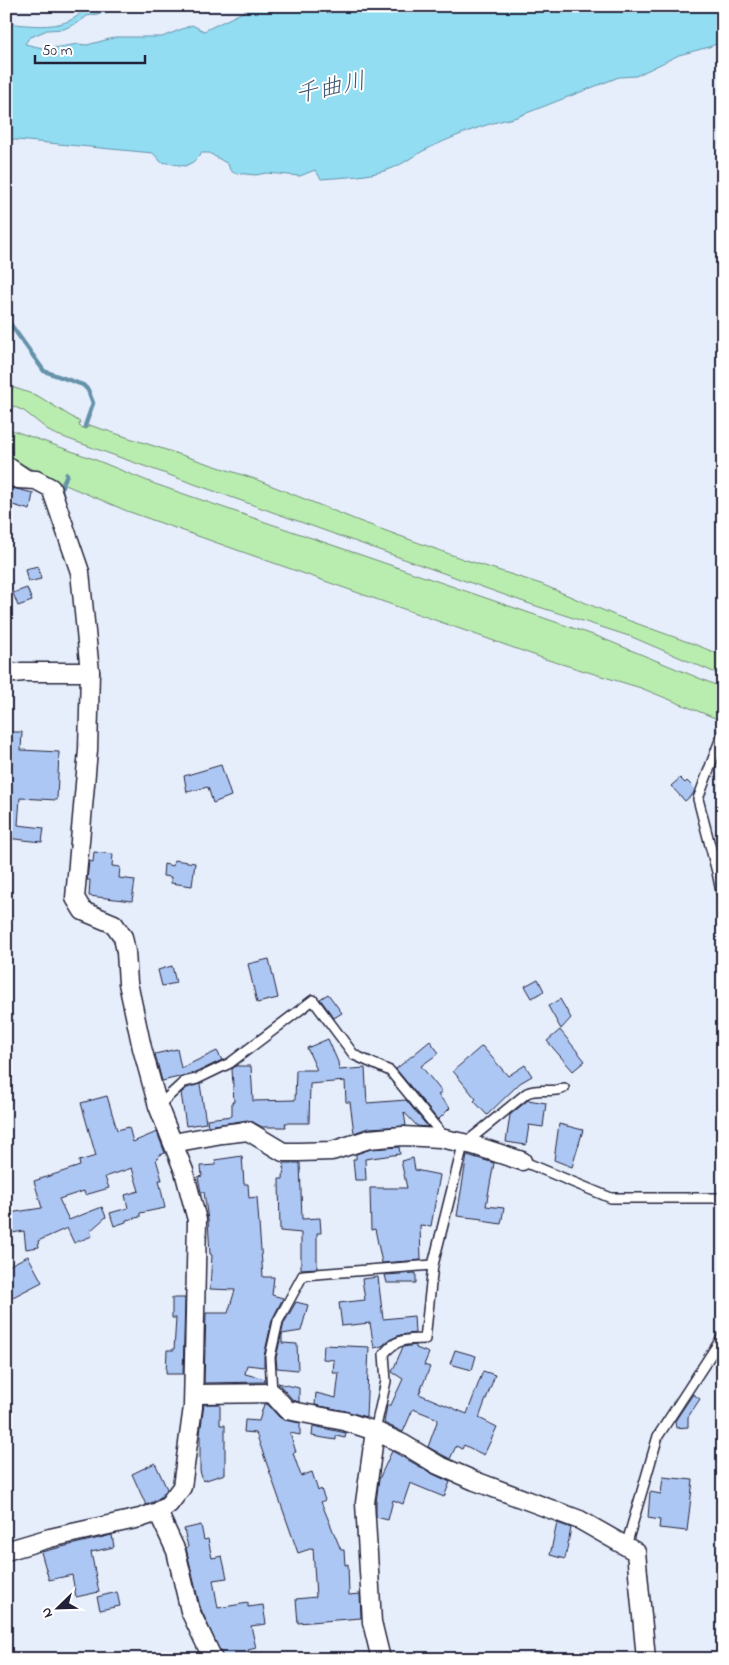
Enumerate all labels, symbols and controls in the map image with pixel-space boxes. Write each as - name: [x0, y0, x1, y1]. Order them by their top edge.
- scale bar: [35, 32, 145, 64]
- text: 50 m: [42, 40, 73, 62]
- water label: 千曲川: [292, 65, 369, 114]
- north arrow: [32, 1582, 82, 1632]
- text: N: [36, 1604, 59, 1621]

